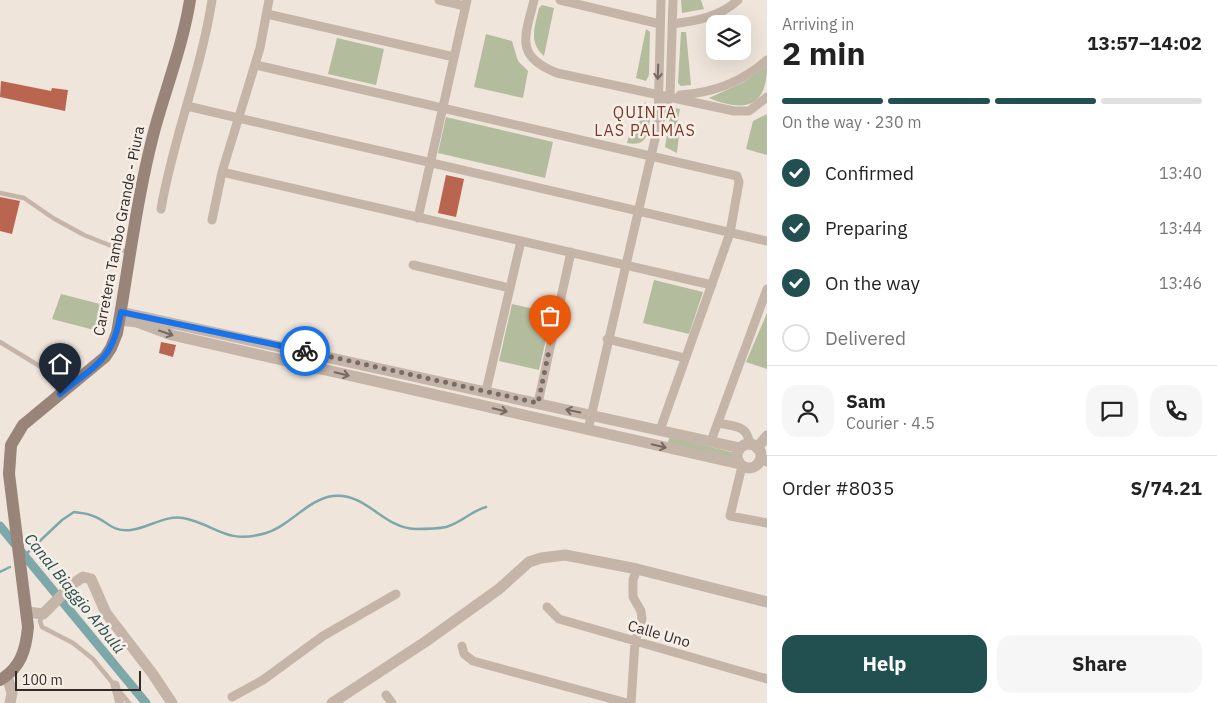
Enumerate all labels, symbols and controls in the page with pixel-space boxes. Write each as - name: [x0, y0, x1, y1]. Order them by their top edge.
- text: Arriving in: [782, 14, 854, 34]
- map controls: [706, 15, 751, 60]
- button: layers: [706, 15, 751, 60]
- text: 13:57–14:02: [1087, 31, 1202, 55]
- text: 2 min: [782, 32, 866, 74]
- one-way arrow: [653, 64, 663, 80]
- district label: QUINTA LAS PALMAS: [594, 102, 696, 140]
- text: On the way · 230 m: [782, 112, 921, 132]
- street label: Carretera Tambo Grande - Piura: [89, 124, 148, 337]
- icon: check: [782, 159, 810, 187]
- text: Confirmed: [825, 161, 914, 185]
- text: 13:40: [1159, 163, 1202, 183]
- icon: check: [782, 214, 810, 242]
- text: Preparing: [825, 216, 907, 240]
- text: 13:44: [1159, 218, 1202, 238]
- icon: check: [782, 269, 810, 297]
- text: On the way: [825, 271, 920, 295]
- text: 13:46: [1159, 273, 1202, 293]
- pin: [529, 295, 571, 346]
- icon: bag: [536, 302, 564, 330]
- courier: [280, 326, 330, 376]
- text: Delivered: [825, 326, 906, 350]
- one-way arrow: [158, 329, 174, 338]
- icon: bike: [291, 337, 319, 365]
- pin: [39, 343, 81, 394]
- icon: home: [46, 350, 74, 378]
- one-way arrow: [333, 370, 349, 379]
- button: person: [782, 385, 834, 437]
- button: chat: [1086, 385, 1138, 437]
- button: phone: [1150, 385, 1202, 437]
- text: Sam: [846, 389, 886, 413]
- one-way arrow: [492, 406, 508, 415]
- one-way arrow: [566, 406, 582, 415]
- text: Courier · 4.5: [846, 413, 935, 433]
- one-way arrow: [650, 442, 666, 451]
- text: Order #8035: [782, 476, 894, 500]
- text: S/74.21: [1131, 476, 1202, 500]
- water label: Canal Biaggio Arbulú: [20, 529, 130, 657]
- street label: Calle Uno: [626, 616, 693, 652]
- button: Help: [782, 635, 987, 693]
- button: Share: [997, 635, 1202, 693]
- scale bar: [15, 668, 141, 691]
- text: 100 m: [22, 671, 63, 689]

